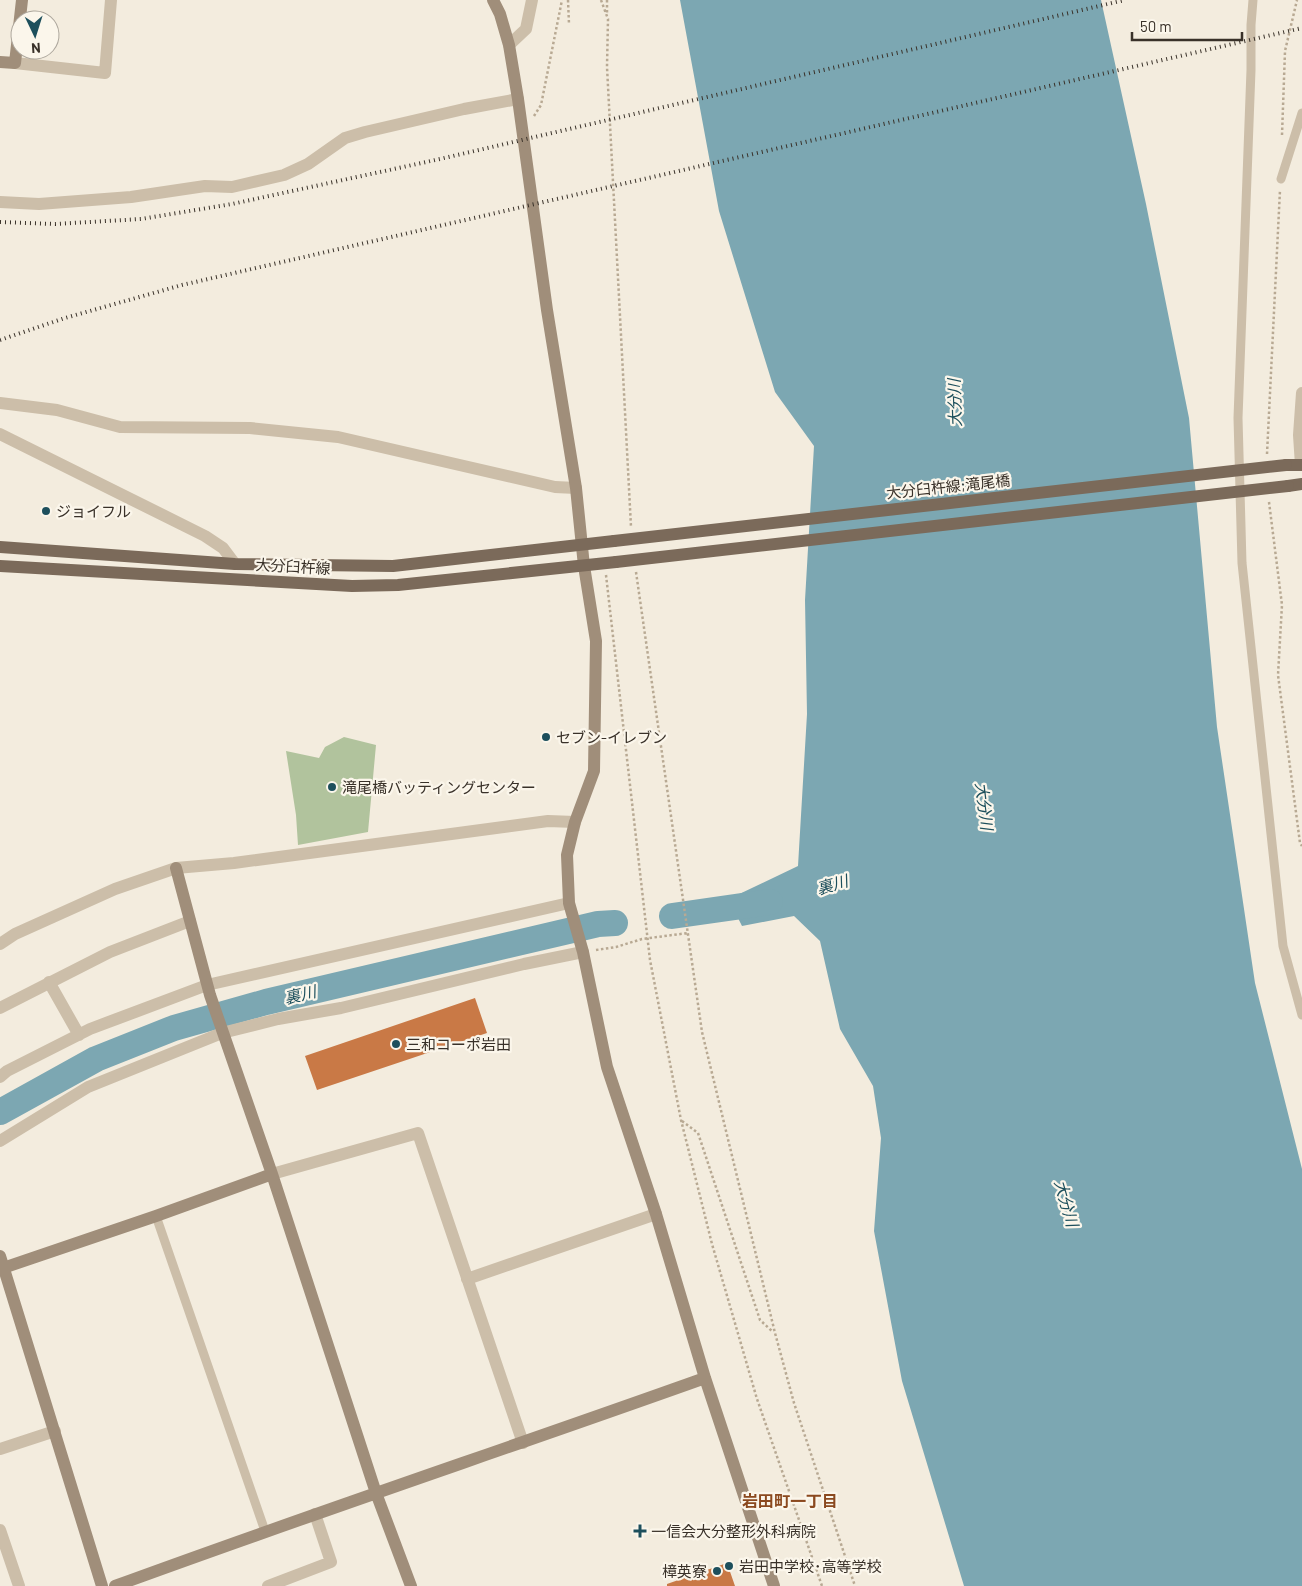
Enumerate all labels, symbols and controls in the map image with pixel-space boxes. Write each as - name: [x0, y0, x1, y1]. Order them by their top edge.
- north arrow: [10, 10, 60, 60]
- scale bar: [1132, 10, 1242, 42]
- text: 50 m: [1140, 17, 1172, 35]
- text: N: [31, 40, 41, 57]
- water label: 大分川: [944, 377, 964, 427]
- street label: 大分臼杵線;滝尾橋: [885, 471, 1011, 501]
- place label: ジョイフル: [56, 502, 131, 520]
- marker: ジョイフル: [40, 505, 52, 517]
- street label: 大分臼杵線: [255, 555, 331, 577]
- place label: セブン-イレブン: [556, 728, 667, 746]
- marker: セブン-イレブン: [540, 731, 552, 743]
- place label: 滝尾橋バッティングセンター: [342, 778, 536, 796]
- marker: 滝尾橋バッティングセンター: [326, 781, 338, 793]
- water label: 大分川: [973, 781, 998, 833]
- water label: 裏川: [814, 870, 852, 898]
- water label: 裏川: [282, 981, 320, 1007]
- place label: 三和コーポ岩田: [406, 1035, 511, 1053]
- marker: 三和コーポ岩田: [390, 1038, 402, 1050]
- water label: 大分川: [1051, 1177, 1083, 1231]
- district label: 岩田町一丁目: [742, 1491, 838, 1510]
- place label: 一信会大分整形外科病院: [651, 1522, 816, 1540]
- marker: 一信会大分整形外科病院: [633, 1524, 647, 1538]
- place label: 岩田中学校･高等学校: [739, 1557, 882, 1575]
- marker: 岩田中学校･高等学校: [723, 1560, 735, 1572]
- place label: 樟英寮: [662, 1562, 707, 1580]
- marker: 樟英寮: [711, 1565, 723, 1577]

